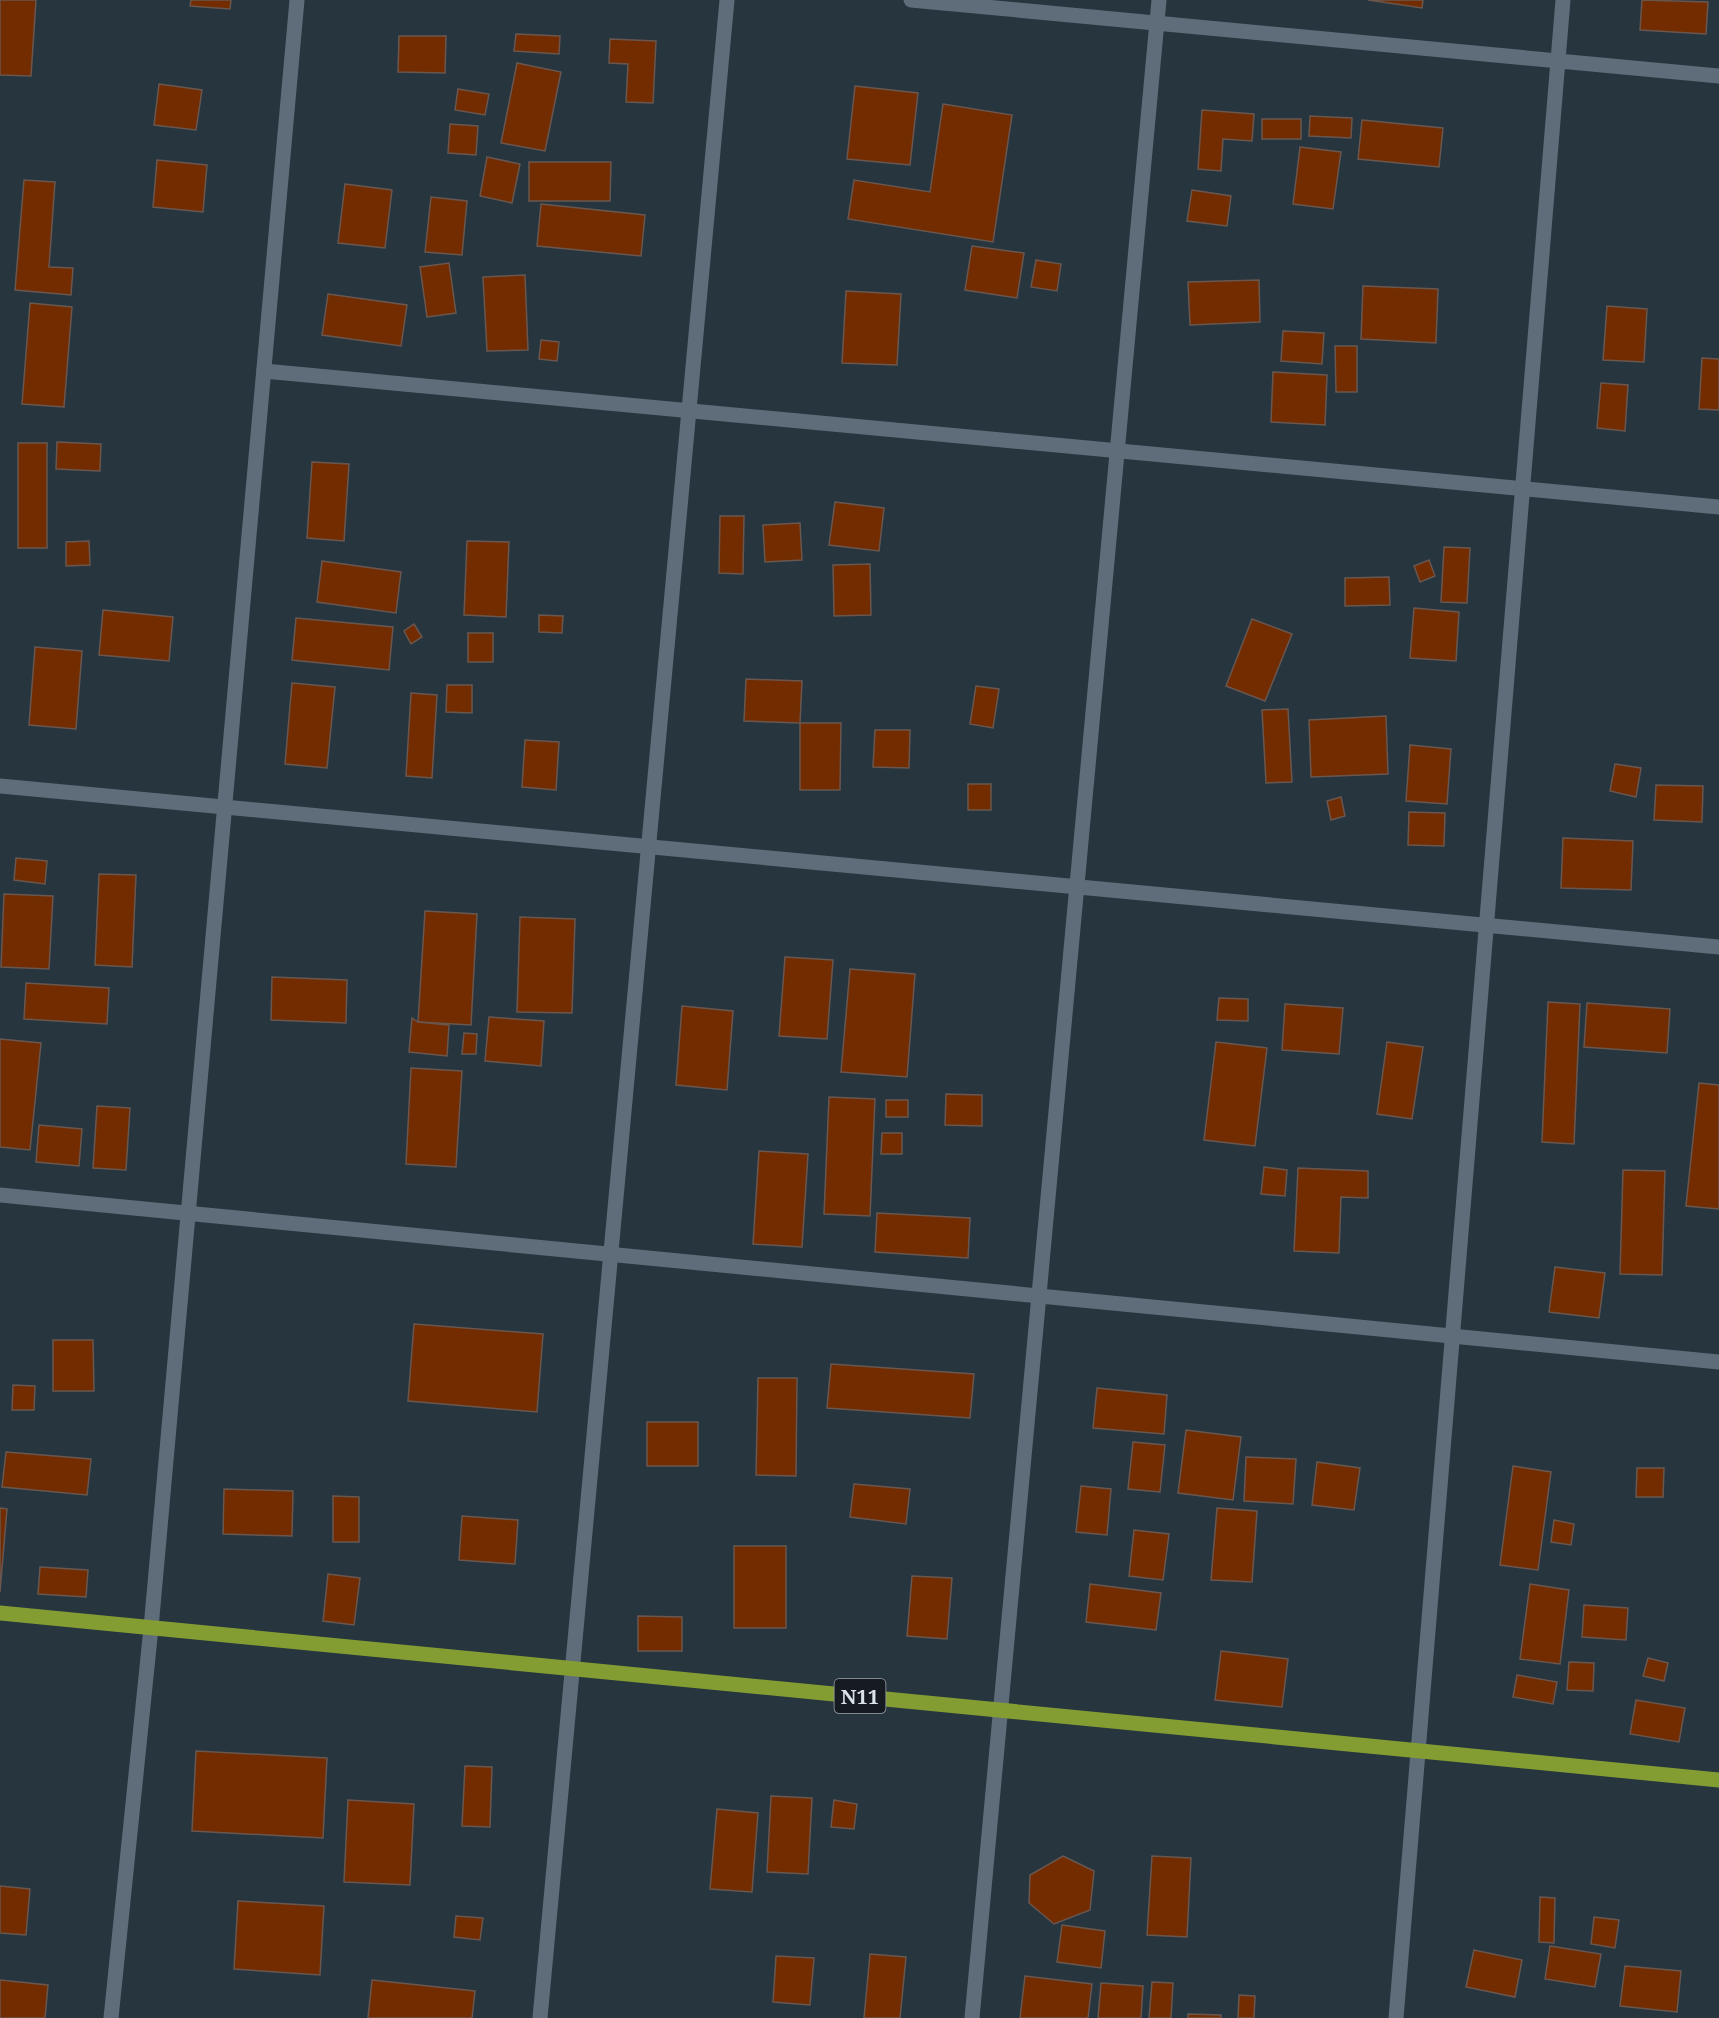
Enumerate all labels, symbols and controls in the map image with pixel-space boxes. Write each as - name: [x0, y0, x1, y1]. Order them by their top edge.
- road number: N11: [834, 1679, 886, 1713]

